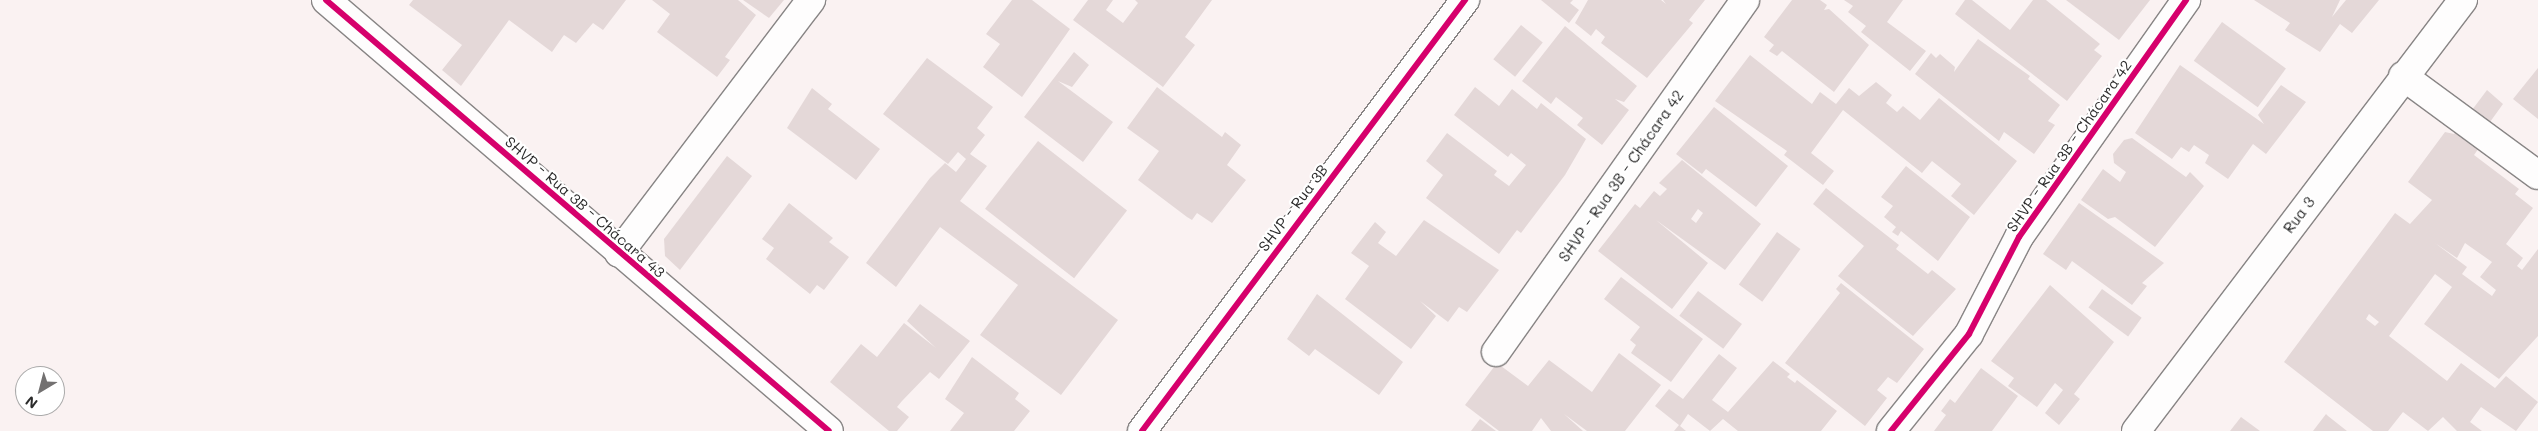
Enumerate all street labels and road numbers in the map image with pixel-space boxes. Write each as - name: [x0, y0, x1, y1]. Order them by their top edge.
- street label: SHVP - Rua 3B - Chácara 42: [2003, 57, 2135, 235]
- street label: SHVP - Rua 3B - Chácara 42: [1555, 87, 1687, 265]
- street label: SHVP - Rua 3B - Chácara 43: [501, 133, 669, 281]
- street label: SHVP - Rua 3B: [1255, 161, 1331, 255]
- street label: Rua 3: [2280, 193, 2318, 237]

